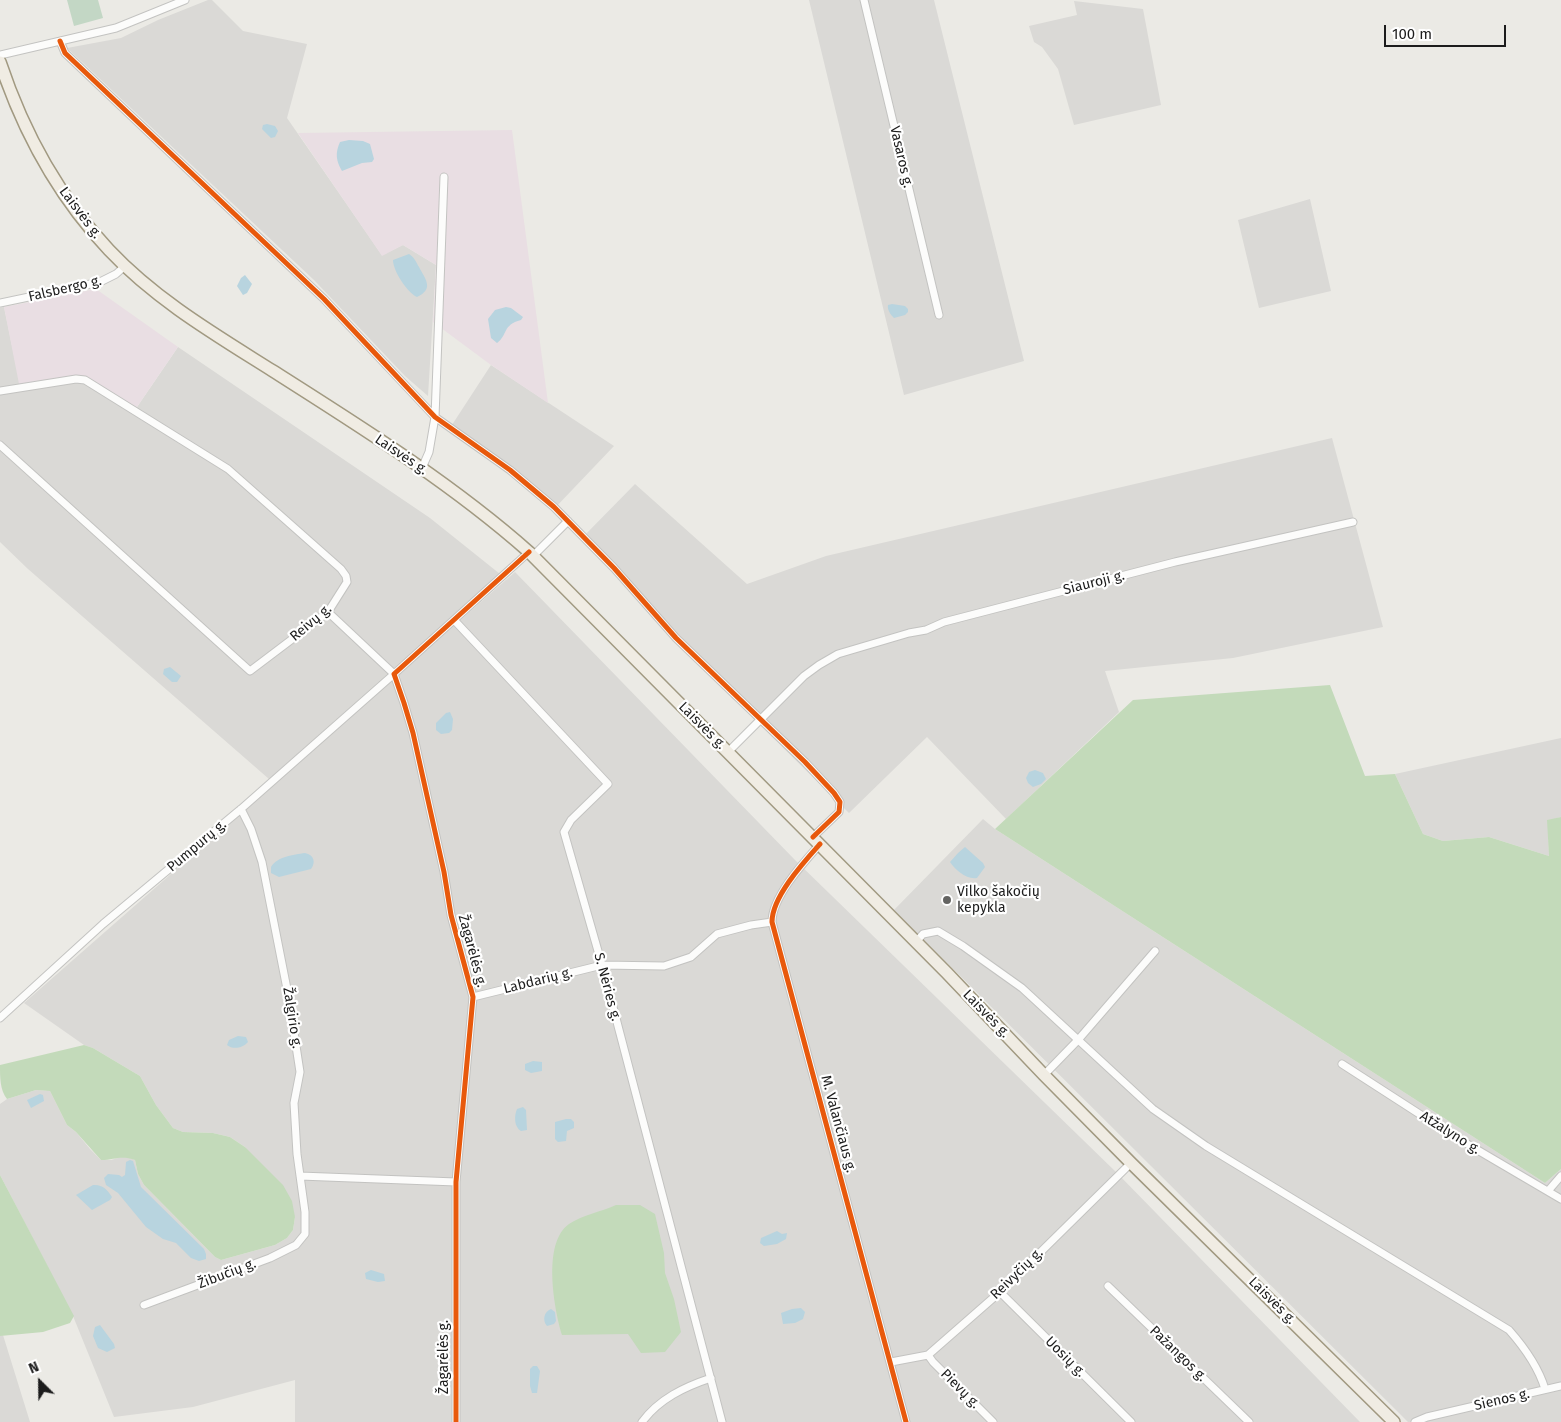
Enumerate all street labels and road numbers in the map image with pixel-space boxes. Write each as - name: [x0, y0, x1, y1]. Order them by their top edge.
- street label: Vasaros g.: [886, 125, 916, 189]
- street label: Laisvės g.: [55, 184, 105, 242]
- street label: Falsbergo g.: [27, 272, 103, 306]
- street label: Laisvės g.: [371, 431, 431, 479]
- street label: Siauroji g.: [1062, 567, 1126, 599]
- street label: Reivų g.: [287, 601, 335, 645]
- street label: Laisvės g.: [675, 699, 729, 753]
- street label: Pumpurų g.: [164, 816, 230, 876]
- street label: Žagarėlės g.: [454, 913, 490, 989]
- street label: S. Nėries g.: [590, 951, 624, 1023]
- street label: Labdarių g.: [502, 964, 574, 998]
- street label: Žalgirio g.: [279, 986, 305, 1050]
- street label: Laisvės g.: [959, 987, 1013, 1041]
- street label: M. Valančiaus g.: [817, 1074, 859, 1174]
- street label: Atžalyno g.: [1417, 1108, 1483, 1158]
- street label: Reivyčių g.: [987, 1245, 1047, 1303]
- street label: Žibučių g.: [196, 1255, 258, 1293]
- street label: Laisvės g.: [1245, 1274, 1299, 1328]
- street label: Žagarėlės g.: [436, 1320, 452, 1394]
- street label: Pažangos g.: [1146, 1323, 1210, 1385]
- street label: Uosių g.: [1041, 1333, 1089, 1381]
- street label: Pievų g.: [937, 1366, 983, 1412]
- street label: Sienos g.: [1473, 1385, 1531, 1415]

